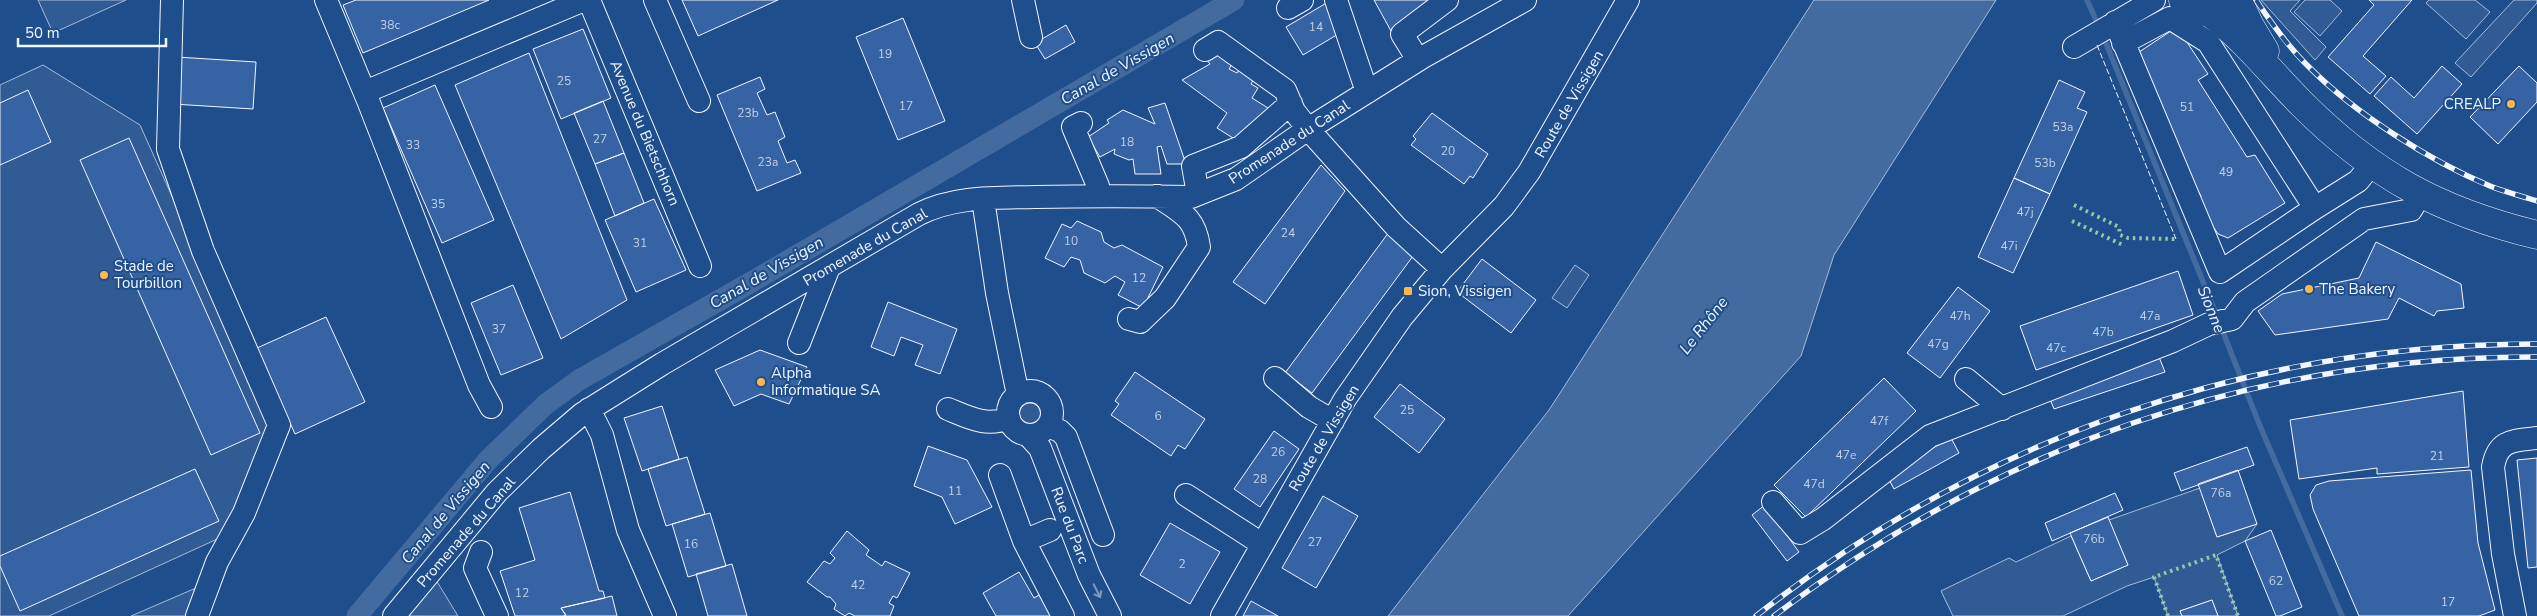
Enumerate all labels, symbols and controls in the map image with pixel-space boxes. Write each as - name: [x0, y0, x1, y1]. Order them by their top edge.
- scale bar: [18, 15, 165, 47]
- house number: 38c: [380, 17, 400, 33]
- house number: 14: [1309, 19, 1323, 35]
- text: 50 m: [25, 23, 60, 43]
- water label: Canal de Vissigen: [1056, 27, 1179, 110]
- house number: 19: [878, 46, 892, 62]
- street label: Route de Vissigen: [1530, 47, 1608, 161]
- street label: Avenue du Bietschhorn: [605, 57, 685, 209]
- house number: 25: [557, 73, 571, 89]
- place label: CREALP: [2444, 94, 2501, 114]
- street label: Promenade du Canal: [1225, 95, 1354, 189]
- house number: 17: [899, 98, 913, 114]
- marker: CREALP: [2505, 98, 2517, 110]
- house number: 51: [2180, 99, 2194, 115]
- house number: 23b: [737, 105, 759, 121]
- house number: 53a: [2053, 119, 2073, 135]
- house number: 27: [593, 131, 607, 147]
- house number: 18: [1120, 134, 1134, 150]
- house number: 33: [406, 137, 420, 153]
- house number: 20: [1441, 143, 1455, 159]
- house number: 23a: [758, 154, 778, 170]
- house number: 53b: [2034, 155, 2056, 171]
- house number: 49: [2219, 164, 2233, 180]
- house number: 35: [431, 196, 445, 212]
- street label: Promenade du Canal: [799, 203, 931, 291]
- house number: 47j: [2016, 204, 2034, 220]
- house number: 24: [1281, 225, 1295, 241]
- water label: Canal de Vissigen: [705, 231, 828, 314]
- house number: 10: [1064, 233, 1078, 249]
- house number: 31: [633, 235, 647, 251]
- house number: 47i: [2000, 238, 2018, 254]
- place label: Stade de Tourbillon: [114, 256, 182, 293]
- marker: Stade de Tourbillon: [98, 269, 110, 281]
- house number: 12: [1132, 270, 1146, 286]
- place label: The Bakery: [2319, 279, 2396, 299]
- place label: Sion, Vissigen: [1418, 281, 1512, 301]
- water label: Sionne: [2192, 282, 2231, 337]
- marker: The Bakery: [2303, 283, 2315, 295]
- marker: Sion, Vissigen: [1402, 285, 1414, 297]
- water label: Le Rhône: [1674, 292, 1734, 359]
- house number: 47h: [1949, 308, 1971, 324]
- house number: 47a: [2140, 308, 2160, 324]
- house number: 37: [492, 321, 506, 337]
- house number: 47b: [2092, 324, 2114, 340]
- house number: 47g: [1927, 336, 1949, 352]
- house number: 47c: [2046, 340, 2066, 356]
- place label: Alpha Informatique SA: [771, 363, 881, 400]
- marker: Alpha Informatique SA: [755, 376, 767, 388]
- street label: Route de Vissigen: [1284, 381, 1364, 495]
- house number: 25: [1400, 402, 1414, 418]
- house number: 6: [1154, 408, 1162, 424]
- house number: 47f: [1870, 413, 1889, 429]
- house number: 26: [1271, 444, 1285, 460]
- house number: 47e: [1836, 447, 1856, 463]
- house number: 21: [2430, 448, 2444, 464]
- water label: Canal de Vissigen: [396, 456, 495, 569]
- house number: 28: [1253, 471, 1267, 487]
- street label: Promenade du Canal: [412, 472, 520, 592]
- house number: 47d: [1803, 476, 1825, 492]
- house number: 11: [948, 483, 962, 499]
- street label: Rue du Parc: [1046, 484, 1094, 566]
- house number: 76a: [2211, 485, 2231, 501]
- house number: 76b: [2083, 531, 2105, 547]
- house number: 27: [1308, 534, 1322, 550]
- house number: 16: [684, 536, 698, 552]
- house number: 2: [1178, 556, 1186, 572]
- house number: 62: [2269, 573, 2283, 589]
- house number: 42: [851, 577, 865, 593]
- one-way arrow: [1093, 583, 1103, 598]
- house number: 12: [515, 585, 529, 601]
- house number: 17: [2441, 594, 2455, 610]

